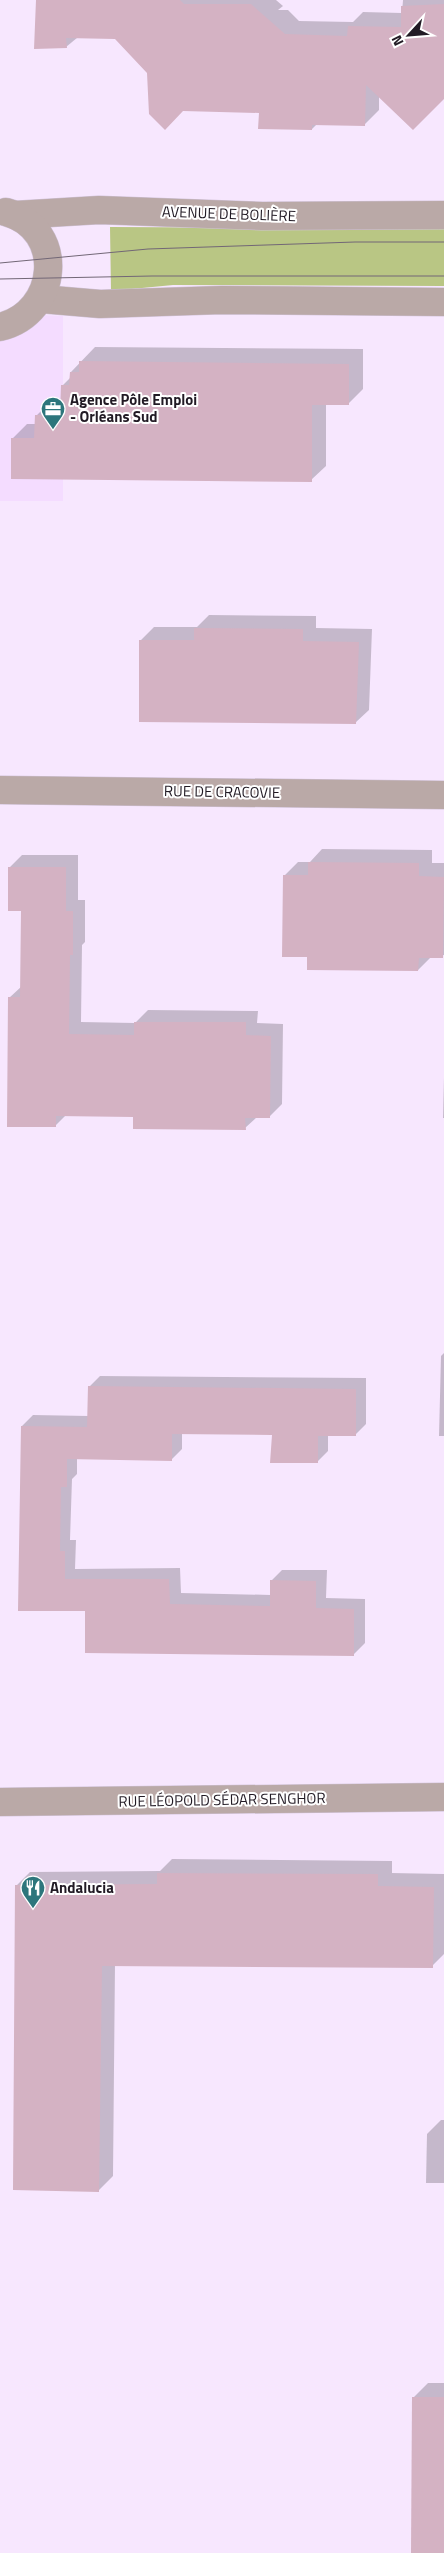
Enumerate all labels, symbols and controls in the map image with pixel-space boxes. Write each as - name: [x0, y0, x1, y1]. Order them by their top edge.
- north arrow: [384, 10, 434, 60]
- text: N: [385, 32, 408, 50]
- street label: AVENUE DE BOLIÈRE: [162, 200, 296, 227]
- place label: Agence Pôle Emploi - Orléans Sud: [70, 388, 197, 428]
- office icon: Agence Pôle Emploi - Orléans Sud: [40, 396, 66, 430]
- street label: RUE DE CRACOVIE: [164, 779, 280, 804]
- street label: RUE LÉOPOLD SÉDAR SENGHOR: [118, 1786, 326, 1813]
- restaurant icon: Andalucia: [20, 1875, 46, 1909]
- place label: Andalucia: [50, 1876, 114, 1899]

